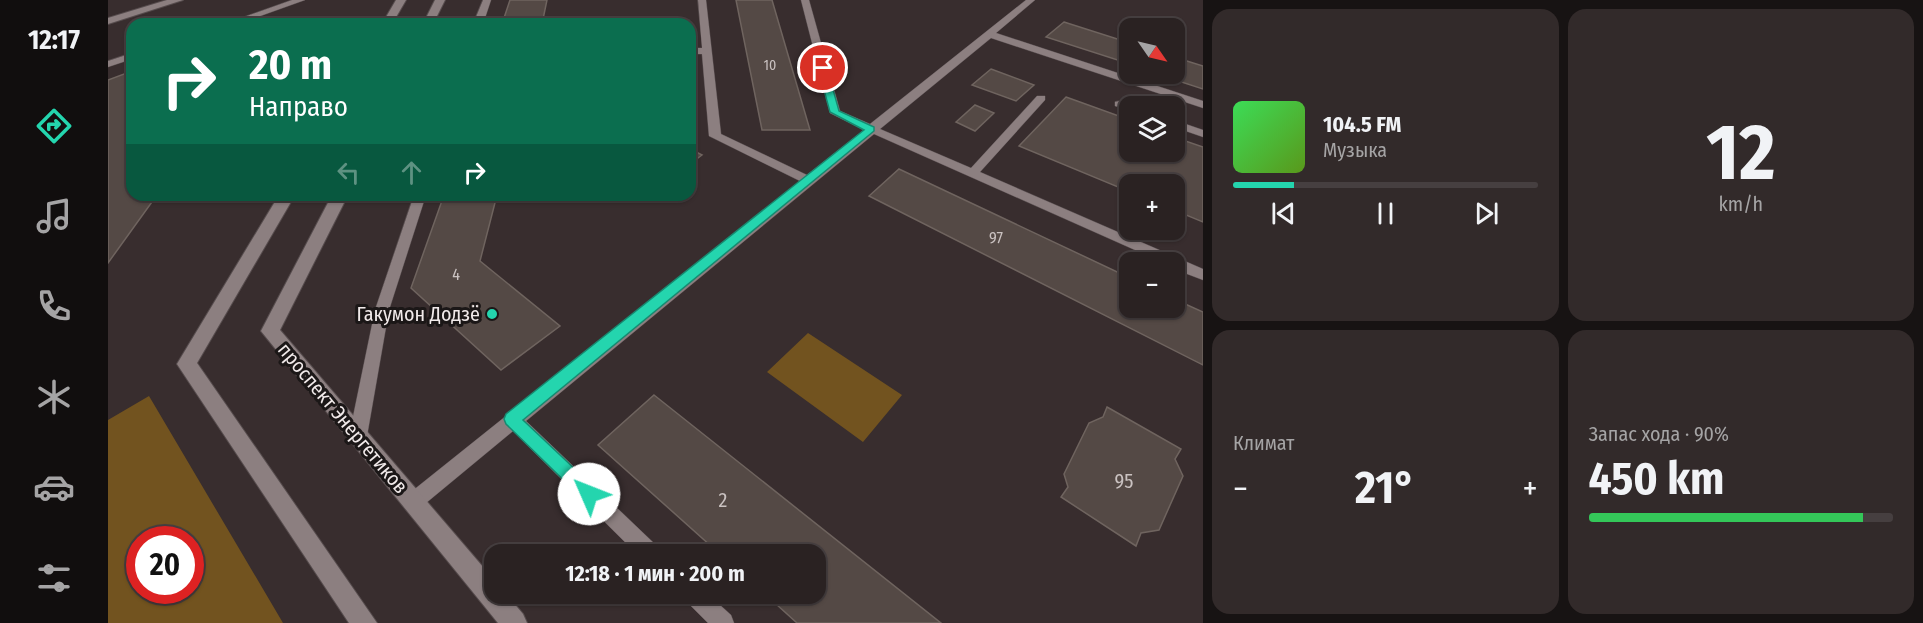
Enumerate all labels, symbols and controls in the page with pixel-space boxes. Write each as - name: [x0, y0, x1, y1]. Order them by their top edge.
- north arrow: [1119, 18, 1185, 84]
- map controls: [1119, 18, 1185, 318]
- text: 12:17: [28, 24, 80, 56]
- text: 20 m: [249, 40, 332, 90]
- icon: right: [150, 42, 228, 120]
- pin: [797, 42, 848, 93]
- icon: arrive: [806, 51, 839, 84]
- house number: 10: [764, 57, 776, 74]
- text: Направо: [249, 91, 348, 123]
- button: layers: [1119, 96, 1185, 162]
- icon: directions: [33, 105, 75, 147]
- text: 12: [1706, 106, 1775, 200]
- text: 104.5 FM: [1323, 111, 1401, 138]
- text: Музыка: [1323, 138, 1387, 162]
- icon: left: [332, 156, 365, 189]
- icon: ahead: [395, 156, 428, 189]
- icon: right: [458, 156, 491, 189]
- button: +: [1119, 174, 1185, 240]
- text: km/h: [1718, 192, 1763, 216]
- icon: music: [33, 195, 75, 237]
- icon: previous: [1267, 197, 1300, 230]
- icon: pause: [1369, 197, 1402, 230]
- icon: next: [1470, 197, 1503, 230]
- house number: 97: [989, 228, 1004, 247]
- button: −: [1119, 252, 1185, 318]
- house number: 4: [452, 265, 460, 284]
- icon: phone: [33, 285, 75, 327]
- place label: Гакумон Додзё: [357, 302, 480, 326]
- marker: Гакумон Додзё: [485, 307, 499, 321]
- street label: проспект Энергетиков: [273, 338, 413, 498]
- icon: climate: [33, 376, 75, 418]
- text: Запас хода · 90%: [1589, 422, 1729, 446]
- text: Климат: [1233, 431, 1294, 455]
- text: 450 km: [1589, 452, 1724, 506]
- text: 21°: [1355, 461, 1415, 515]
- position arrow: [557, 462, 621, 526]
- icon: car: [33, 466, 75, 508]
- house number: 95: [1115, 469, 1133, 493]
- text: −: [1233, 469, 1248, 509]
- text: +: [1522, 469, 1538, 509]
- house number: 2: [719, 488, 728, 512]
- speed limit sign: 20: [126, 526, 204, 604]
- icon: filters: [33, 557, 75, 599]
- text: 12:18 · 1 мин · 200 m: [565, 560, 745, 587]

